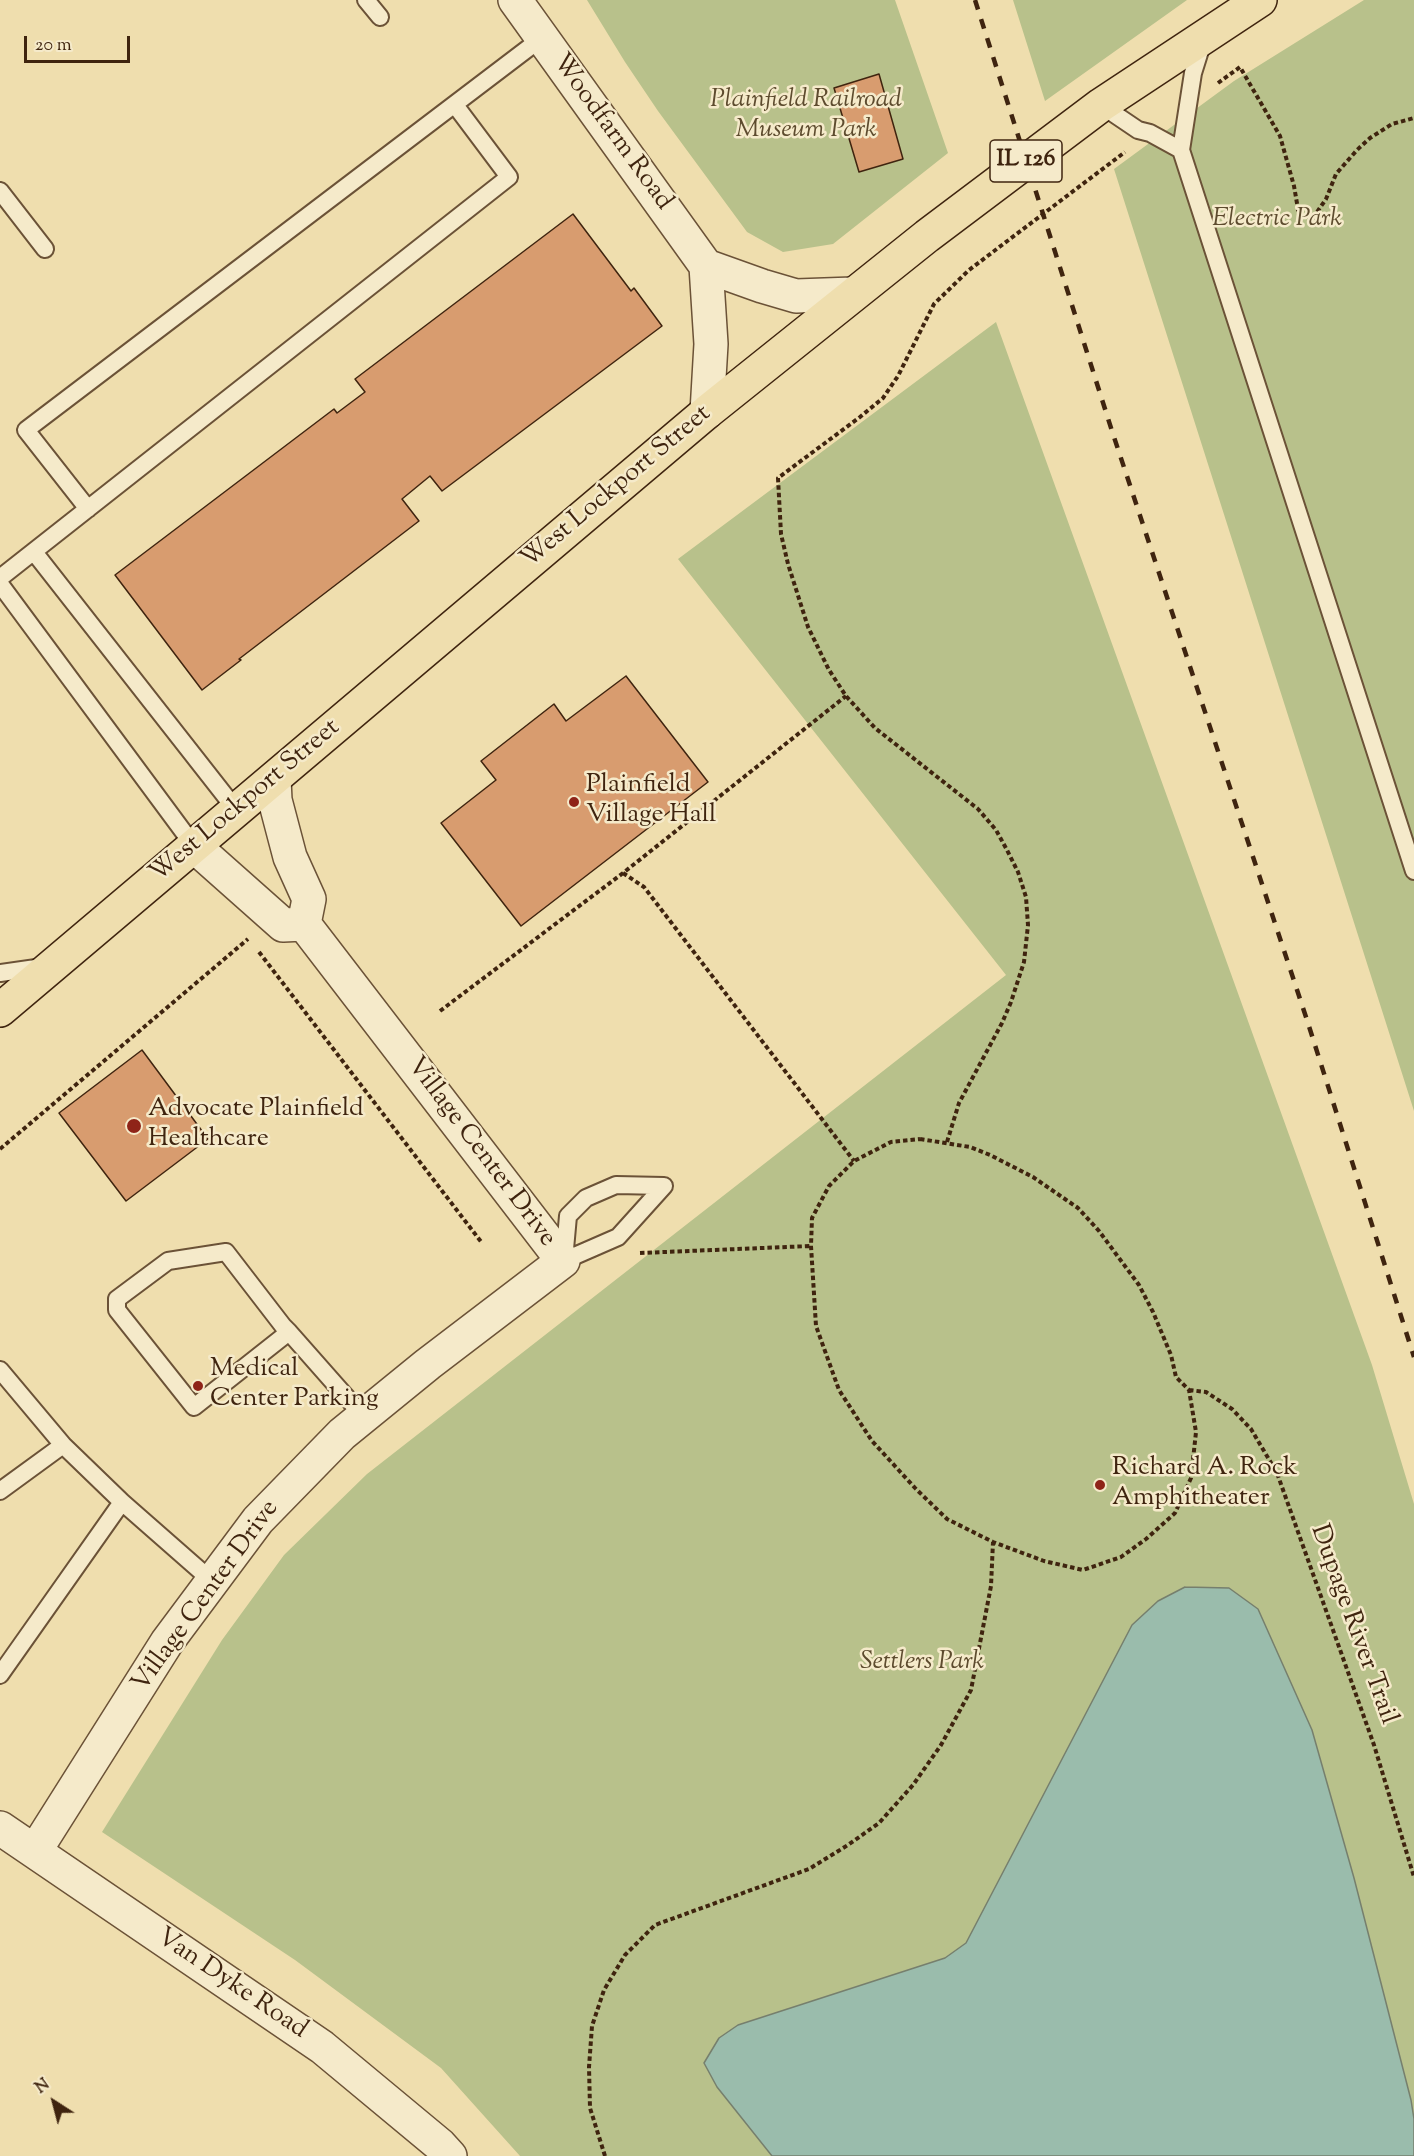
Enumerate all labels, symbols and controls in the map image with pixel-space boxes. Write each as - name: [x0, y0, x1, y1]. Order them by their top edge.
- scale bar: [27, 24, 134, 62]
- text: 20 m: [35, 33, 72, 59]
- street label: Woodfarm Road: [544, 49, 678, 217]
- park label: Plainfield Railroad Museum Park: [710, 86, 902, 148]
- road number: IL 126: [990, 140, 1062, 182]
- park label: Electric Park: [1212, 205, 1342, 237]
- street label: West Lockport Street: [516, 399, 718, 577]
- street label: West Lockport Street: [145, 713, 347, 891]
- place label: Plainfield Village Hall: [586, 771, 716, 832]
- marker: Plainfield Village Hall: [567, 795, 581, 809]
- street label: Village Center Drive: [398, 1052, 562, 1254]
- place label: Advocate Plainfield Healthcare: [148, 1095, 364, 1156]
- marker: Advocate Plainfield Healthcare: [125, 1117, 143, 1135]
- place label: Medical Center Parking: [210, 1355, 379, 1416]
- marker: Medical Center Parking: [191, 1379, 205, 1393]
- place label: Richard A. Rock Amphitheater: [1112, 1454, 1298, 1516]
- marker: Richard A. Rock Amphitheater: [1093, 1478, 1107, 1492]
- street label: Village Center Drive: [127, 1495, 287, 1699]
- street label: Dupage River Trail: [1301, 1521, 1403, 1729]
- park label: Settlers Park: [860, 1648, 984, 1680]
- street label: Van Dyke Road: [150, 1923, 312, 2047]
- north arrow: [24, 2072, 84, 2132]
- text: N: [31, 2074, 55, 2100]

